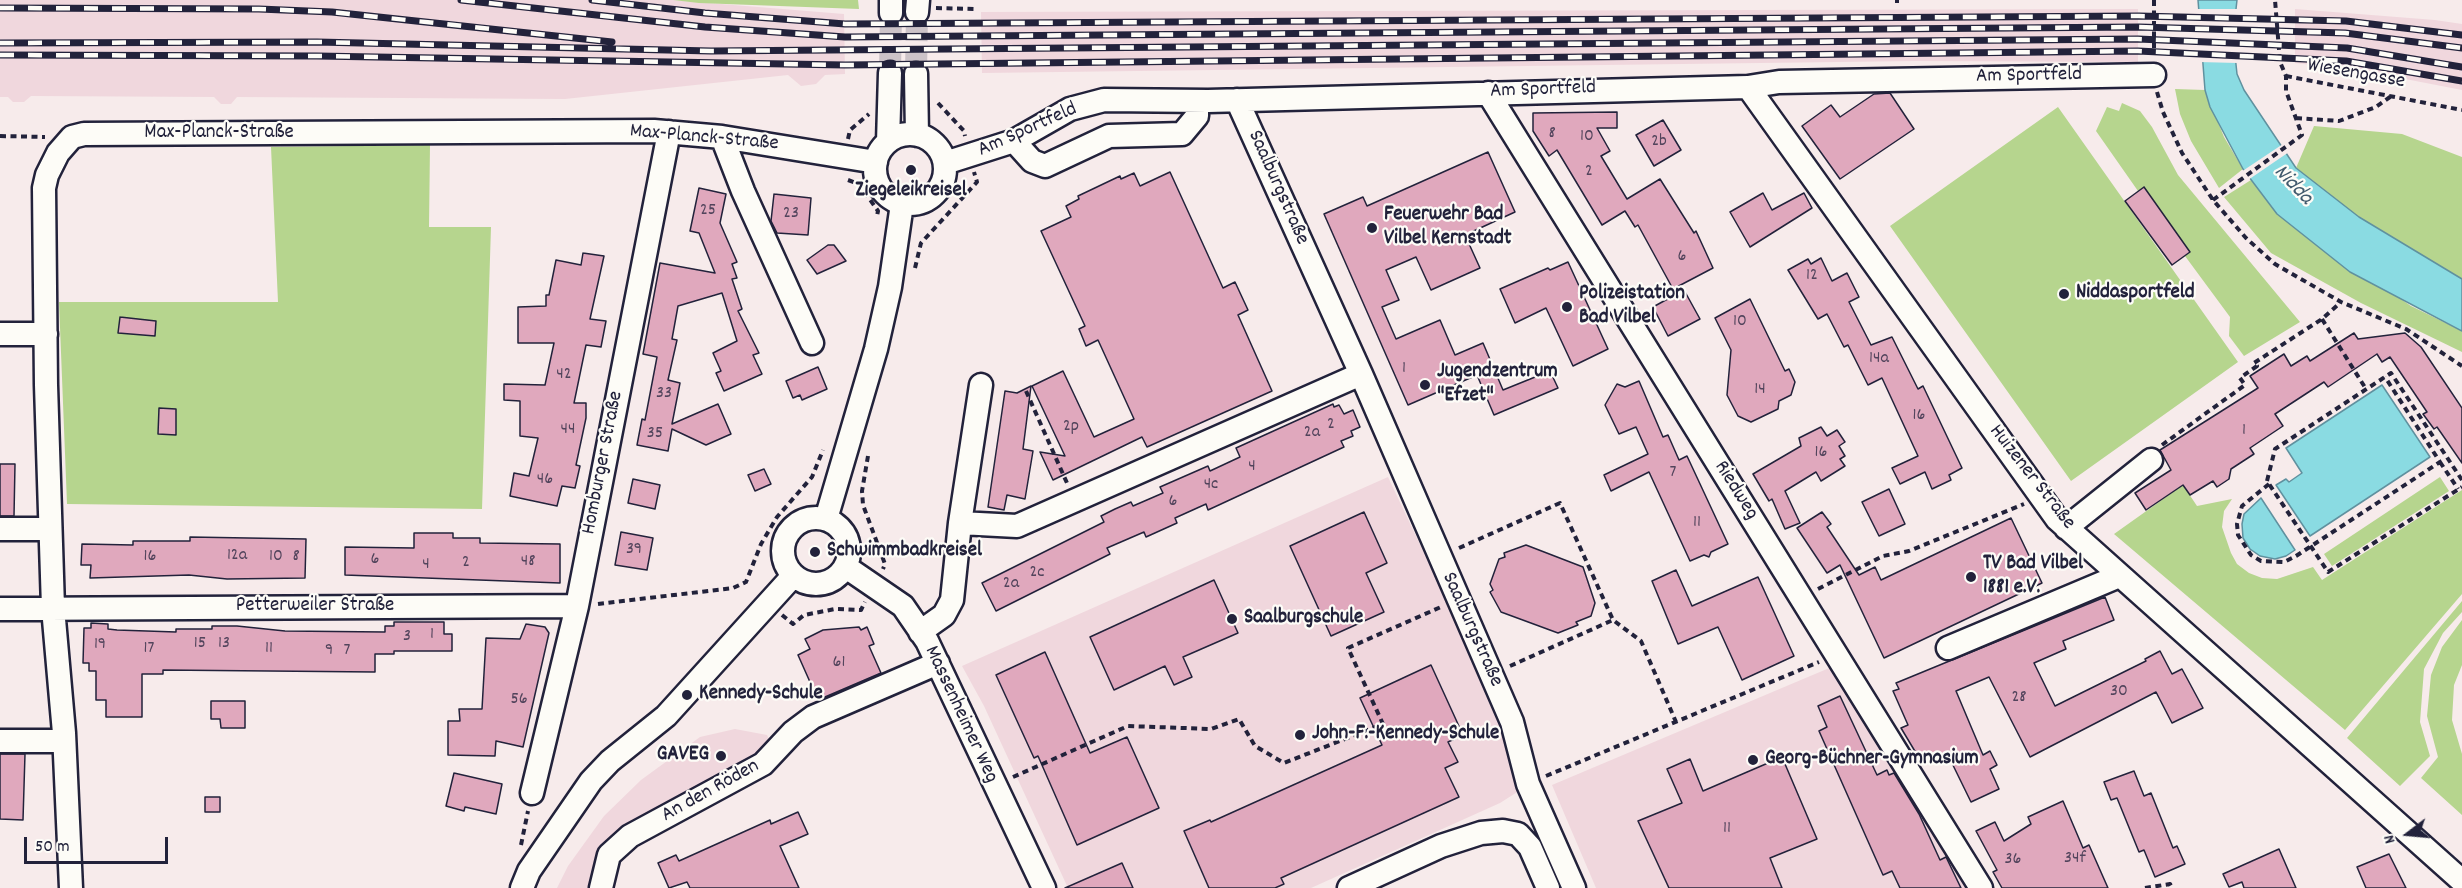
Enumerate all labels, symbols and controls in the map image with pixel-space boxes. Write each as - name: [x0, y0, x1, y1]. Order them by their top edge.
- street label: Wiesengasse: [2305, 54, 2407, 96]
- street label: Am Sportfeld: [1976, 63, 2082, 91]
- street label: Am Sportfeld: [1490, 77, 1596, 105]
- street label: Am Sportfeld: [974, 98, 1082, 164]
- street label: Max-Planck-Straße: [629, 120, 779, 158]
- street label: Max-Planck-Straße: [144, 121, 294, 147]
- house number: 8: [1548, 124, 1556, 146]
- street label: Saalburgstraße: [1241, 127, 1313, 249]
- house number: 10: [1580, 127, 1594, 149]
- house number: 2b: [1651, 132, 1667, 154]
- water label: Nidda: [2267, 160, 2317, 212]
- house number: 2: [1585, 162, 1593, 184]
- marker: Ziegeleikreisel: [904, 163, 918, 177]
- place label: Ziegeleikreisel: [855, 179, 967, 205]
- house number: 25: [700, 201, 716, 223]
- place label: Feuerwehr Bad Vilbel Kernstadt: [1384, 203, 1512, 253]
- house number: 23: [783, 204, 799, 226]
- marker: Feuerwehr Bad Vilbel Kernstadt: [1365, 221, 1379, 235]
- house number: 6: [1678, 247, 1686, 269]
- house number: 12: [1806, 266, 1818, 288]
- place label: Niddasportfeld: [2076, 281, 2195, 307]
- place label: Polizeistation Bad Vilbel: [1579, 282, 1685, 332]
- marker: Niddasportfeld: [2057, 287, 2071, 301]
- marker: Polizeistation Bad Vilbel: [1560, 300, 1574, 314]
- house number: 10: [1733, 312, 1747, 334]
- house number: 14a: [1869, 349, 1889, 371]
- house number: 1: [1402, 359, 1406, 381]
- place label: Jugendzentrum "Efzet": [1437, 360, 1558, 410]
- house number: 42: [556, 365, 572, 387]
- marker: Jugendzentrum "Efzet": [1418, 378, 1432, 392]
- house number: 14: [1754, 380, 1766, 402]
- house number: 33: [656, 384, 672, 406]
- street label: Homburger Straße: [578, 389, 630, 537]
- house number: 16: [1913, 406, 1925, 428]
- house number: 2: [1327, 415, 1335, 437]
- house number: 2p: [1063, 417, 1079, 439]
- house number: 44: [561, 420, 575, 442]
- street label: Huizener Straße: [1982, 420, 2080, 536]
- house number: 1: [2242, 421, 2246, 443]
- house number: 2a: [1304, 423, 1320, 445]
- house number: 35: [647, 424, 663, 446]
- house number: 16: [1815, 443, 1827, 465]
- house number: 4: [1248, 457, 1256, 479]
- street label: Riedweg: [1707, 457, 1763, 525]
- house number: 7: [1670, 463, 1676, 485]
- house number: 46: [537, 470, 553, 492]
- house number: 4c: [1204, 475, 1218, 497]
- house number: 6: [1169, 492, 1177, 514]
- house number: 11: [1693, 513, 1701, 535]
- place label: Schwimmbadkreisel: [827, 539, 982, 565]
- house number: 39: [626, 540, 642, 562]
- marker: Schwimmbadkreisel: [808, 545, 822, 559]
- house number: 12a: [227, 546, 247, 568]
- house number: 16: [144, 547, 156, 569]
- house number: 10: [269, 547, 283, 569]
- house number: 8: [292, 547, 300, 569]
- house number: 6: [371, 550, 379, 572]
- house number: 48: [521, 552, 535, 574]
- place label: TV Bad Vilbel 1881 e.V.: [1983, 552, 2083, 602]
- house number: 2: [462, 553, 470, 575]
- house number: 4: [422, 555, 430, 577]
- house number: 2c: [1029, 563, 1045, 585]
- street label: Saalburgstraße: [1435, 569, 1507, 691]
- marker: TV Bad Vilbel 1881 e.V.: [1964, 570, 1978, 584]
- house number: 2a: [1003, 574, 1019, 596]
- street label: Petterweiler Straße: [236, 594, 394, 620]
- place label: Saalburgschule: [1244, 606, 1363, 632]
- marker: Saalburgschule: [1225, 612, 1239, 626]
- house number: 1: [430, 625, 434, 647]
- house number: 3: [403, 627, 411, 649]
- house number: 15: [194, 634, 206, 656]
- house number: 13: [218, 634, 230, 656]
- house number: 19: [94, 635, 106, 657]
- house number: 17: [144, 639, 154, 661]
- house number: 11: [265, 639, 273, 661]
- house number: 9: [325, 641, 333, 663]
- house number: 7: [344, 641, 350, 663]
- street label: Massenheimer Weg: [917, 642, 1003, 788]
- house number: 61: [833, 653, 845, 675]
- place label: Kennedy-Schule: [699, 682, 823, 708]
- house number: 30: [2110, 682, 2128, 704]
- marker: Kennedy-Schule: [680, 688, 694, 702]
- house number: 28: [2011, 688, 2027, 710]
- house number: 56: [510, 690, 528, 712]
- place label: John-F.-Kennedy-Schule: [1312, 722, 1499, 748]
- marker: John-F.-Kennedy-Schule: [1293, 728, 1307, 742]
- place label: GAVEG: [657, 743, 709, 769]
- place label: Georg-Büchner-Gymnasium: [1765, 747, 1979, 773]
- marker: GAVEG: [714, 749, 728, 763]
- marker: Georg-Büchner-Gymnasium: [1746, 753, 1760, 767]
- street label: An den Röden: [658, 755, 764, 829]
- north arrow: [2378, 804, 2438, 864]
- house number: 11: [1723, 819, 1731, 841]
- scale bar: [27, 825, 171, 863]
- text: N: [2378, 832, 2402, 846]
- text: 50 m: [35, 835, 70, 860]
- house number: 34f: [2064, 849, 2086, 871]
- house number: 36: [2005, 850, 2021, 872]

